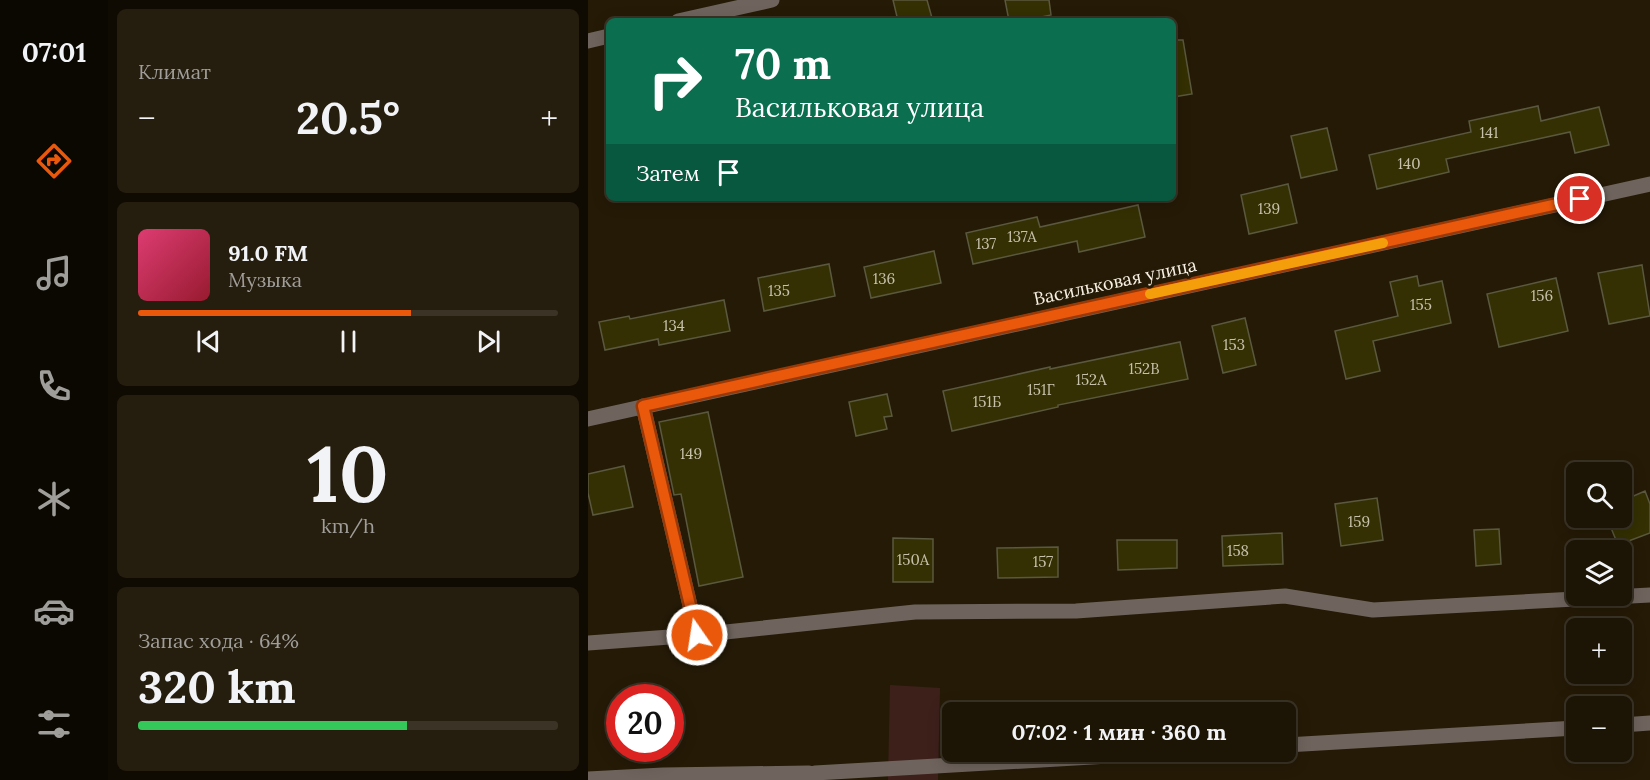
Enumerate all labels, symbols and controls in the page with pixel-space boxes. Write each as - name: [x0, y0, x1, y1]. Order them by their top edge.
- text: 07:01: [22, 35, 86, 69]
- text: 70 m: [735, 37, 831, 91]
- icon: right: [636, 42, 714, 120]
- text: Климат: [138, 59, 211, 84]
- text: 20.5°: [296, 89, 400, 146]
- text: Васильковая улица: [735, 90, 984, 124]
- text: −: [138, 97, 156, 139]
- text: +: [540, 97, 558, 139]
- house number: 141: [1479, 123, 1499, 142]
- icon: directions: [33, 140, 75, 182]
- house number: 140: [1398, 154, 1420, 173]
- icon: arrive: [712, 156, 745, 189]
- text: Затем: [636, 159, 700, 187]
- pin: [1554, 173, 1605, 224]
- icon: arrive: [1563, 182, 1596, 215]
- house number: 139: [1258, 199, 1280, 218]
- house number: 137А: [1007, 227, 1037, 246]
- house number: 137: [976, 234, 996, 253]
- text: 91.0 FM: [228, 239, 308, 267]
- icon: music: [33, 252, 75, 294]
- street label: Васильковая улица: [1031, 253, 1199, 310]
- text: Музыка: [228, 267, 302, 292]
- house number: 136: [873, 269, 895, 288]
- house number: 135: [768, 281, 790, 300]
- house number: 156: [1531, 286, 1553, 305]
- house number: 155: [1410, 295, 1432, 314]
- house number: 134: [663, 316, 685, 335]
- icon: previous: [192, 325, 225, 358]
- icon: pause: [332, 325, 365, 358]
- icon: next: [472, 325, 505, 358]
- house number: 153: [1223, 335, 1245, 354]
- house number: 152В: [1128, 359, 1160, 378]
- icon: phone: [33, 365, 75, 407]
- house number: 152А: [1075, 370, 1107, 389]
- house number: 151Г: [1027, 380, 1055, 399]
- house number: 151Б: [973, 392, 1001, 411]
- text: 10: [307, 424, 389, 523]
- house number: 149: [680, 444, 702, 463]
- map controls: [1566, 462, 1632, 762]
- button: search: [1566, 462, 1632, 528]
- icon: climate: [33, 478, 75, 520]
- house number: 159: [1348, 512, 1370, 531]
- text: km/h: [321, 513, 375, 538]
- button: layers: [1566, 540, 1632, 606]
- house number: 158: [1227, 541, 1249, 560]
- house number: 150А: [897, 550, 930, 569]
- house number: 157: [1033, 552, 1053, 571]
- icon: car: [33, 590, 75, 632]
- position arrow: [665, 603, 729, 667]
- button: +: [1566, 618, 1632, 684]
- text: Запас хода · 64%: [138, 628, 299, 653]
- text: 320 km: [138, 658, 296, 715]
- speed limit sign: 20: [606, 684, 684, 762]
- button: −: [1566, 696, 1632, 762]
- icon: filters: [33, 703, 75, 745]
- text: 07:02 · 1 мин · 360 m: [1011, 718, 1227, 746]

